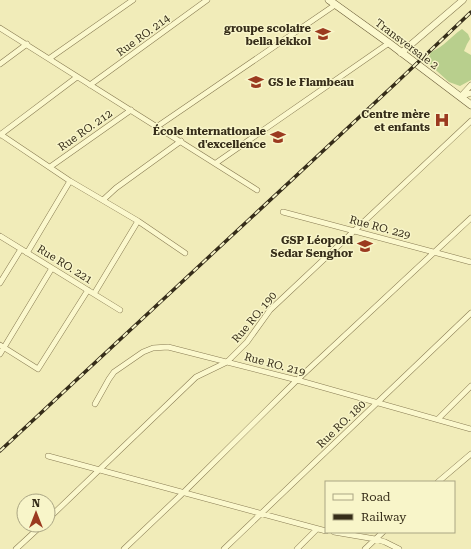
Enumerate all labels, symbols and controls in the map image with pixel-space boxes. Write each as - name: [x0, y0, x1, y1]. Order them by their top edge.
- street label: Rue RO. 214: [114, 11, 173, 59]
- street label: Transversale 2: [372, 16, 441, 72]
- place label: groupe scolaire bella lekkol: [223, 22, 312, 48]
- school or university icon: groupe scolaire bella lekkol: [314, 25, 332, 43]
- school or university icon: GS le Flambeau: [247, 73, 265, 91]
- place label: GS le Flambeau: [268, 76, 355, 89]
- street label: Rue RO. 212: [56, 107, 115, 154]
- place label: Centre mère et enfants: [361, 108, 431, 134]
- hospital icon: Centre mère et enfants: [433, 111, 451, 129]
- place label: École internationale d'excellence: [153, 124, 267, 151]
- school or university icon: École internationale d'excellence: [269, 128, 287, 146]
- street label: Rue RO. 229: [348, 213, 412, 242]
- place label: GSP Léopold Sedar Senghor: [271, 234, 354, 260]
- school or university icon: GSP Léopold Sedar Senghor: [356, 237, 374, 255]
- street label: Rue RO. 221: [35, 242, 95, 287]
- street label: Rue RO. 190: [229, 289, 280, 346]
- street label: Rue RO. 219: [243, 350, 307, 379]
- street label: Rue RO. 180: [314, 398, 368, 451]
- legend: [325, 481, 455, 533]
- text: Road: [361, 490, 391, 504]
- north arrow: [16, 493, 56, 533]
- text: N: [32, 497, 41, 510]
- text: Railway: [361, 510, 407, 524]

